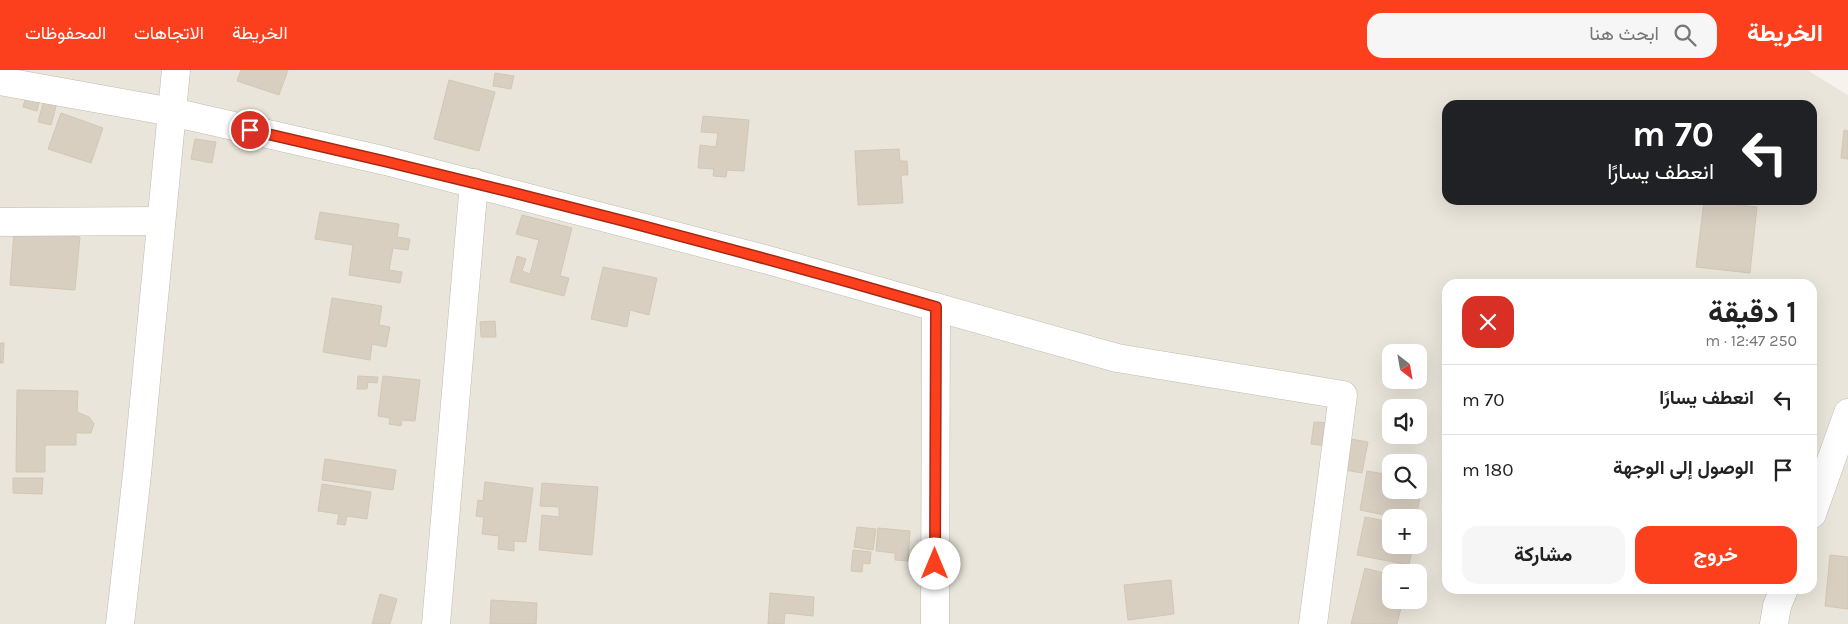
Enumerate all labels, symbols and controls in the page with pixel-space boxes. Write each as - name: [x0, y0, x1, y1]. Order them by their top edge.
- search box: [1367, 13, 1717, 58]
- text: الخريطة: [1747, 19, 1823, 47]
- icon: search: [1671, 21, 1699, 49]
- text: المحفوظات: [25, 22, 106, 44]
- text: الاتجاهات: [134, 22, 204, 44]
- text: الخريطة: [232, 22, 288, 44]
- text: ابحث هنا: [1589, 23, 1659, 45]
- pin: [229, 109, 271, 151]
- text: 70 m: [1632, 114, 1714, 155]
- icon: arrive: [236, 116, 264, 144]
- icon: left: [1732, 120, 1797, 185]
- text: انعطف يسارًا: [1607, 159, 1714, 185]
- text: 1 دقيقة: [1708, 294, 1797, 330]
- button: close: [1462, 296, 1514, 348]
- text: 250 m · 12:47: [1705, 331, 1797, 350]
- north arrow: [1382, 344, 1428, 389]
- map controls: [1382, 344, 1427, 609]
- icon: left: [1769, 386, 1797, 414]
- text: انعطف يسارًا: [1659, 387, 1754, 409]
- text: 70 m: [1462, 389, 1505, 411]
- button: sound: [1382, 399, 1427, 444]
- button: search: [1382, 454, 1427, 499]
- icon: arrive: [1769, 456, 1797, 484]
- text: الوصول إلى الوجهة: [1613, 457, 1754, 479]
- text: 180 m: [1462, 459, 1514, 481]
- button: +: [1382, 509, 1427, 554]
- button: مشاركة: [1462, 526, 1625, 584]
- button: خروج: [1635, 526, 1797, 584]
- position arrow: [908, 537, 960, 589]
- button: −: [1382, 564, 1427, 609]

